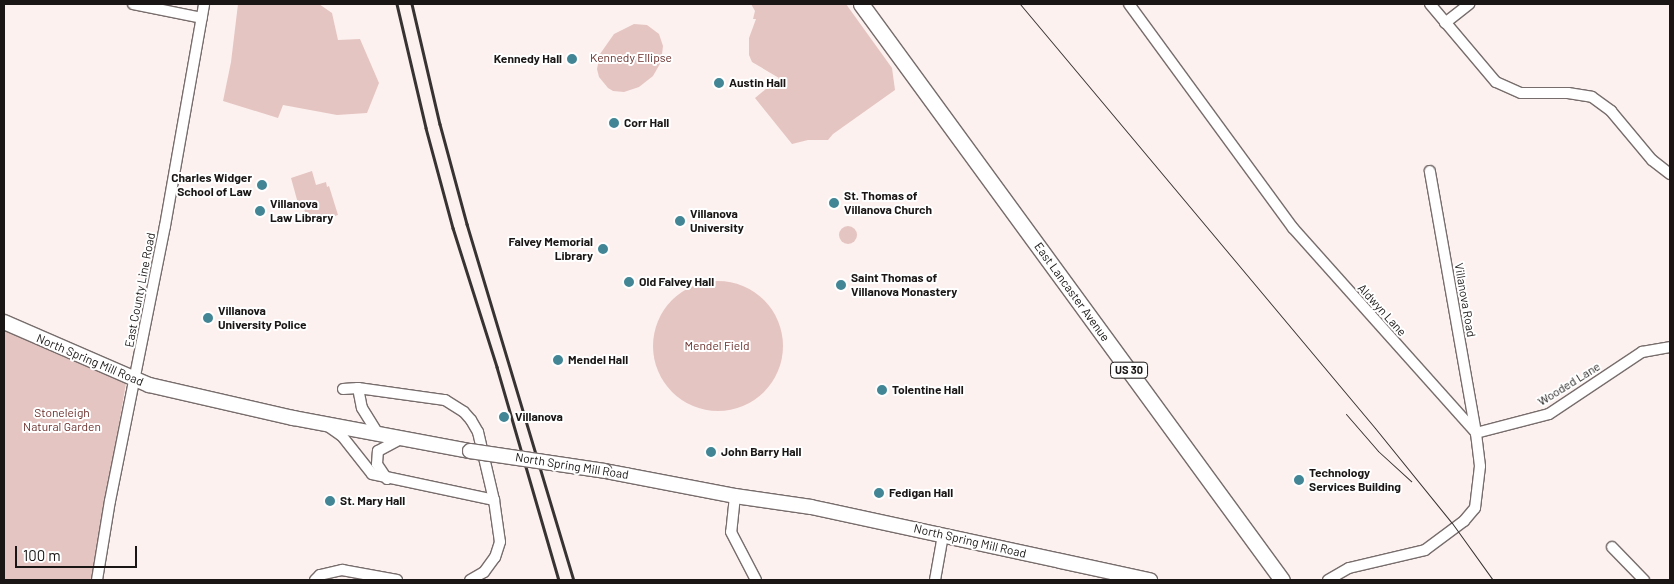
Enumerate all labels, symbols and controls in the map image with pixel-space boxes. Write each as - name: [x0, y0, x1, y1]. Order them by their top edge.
- park label: Kennedy Ellipse: [590, 51, 672, 65]
- place label: Kennedy Hall: [494, 52, 562, 66]
- marker: Kennedy Hall: [566, 53, 578, 65]
- place label: Austin Hall: [729, 76, 786, 90]
- marker: Austin Hall: [713, 77, 725, 89]
- place label: Corr Hall: [624, 116, 669, 130]
- marker: Corr Hall: [608, 117, 620, 129]
- place label: Charles Widger School of Law: [171, 171, 252, 199]
- marker: Charles Widger School of Law: [256, 179, 268, 191]
- place label: St. Thomas of Villanova Church: [844, 189, 932, 217]
- place label: Villanova Law Library: [270, 197, 333, 225]
- marker: St. Thomas of Villanova Church: [828, 197, 840, 209]
- marker: Villanova Law Library: [254, 205, 266, 217]
- place label: Villanova University: [690, 207, 744, 235]
- marker: Villanova University: [674, 215, 686, 227]
- street label: East County Line Road: [122, 231, 158, 349]
- place label: Falvey Memorial Library: [508, 235, 593, 263]
- street label: East Lancaster Avenue: [1031, 240, 1113, 344]
- marker: Falvey Memorial Library: [597, 243, 609, 255]
- street label: Villanova Road: [1451, 262, 1479, 338]
- place label: Saint Thomas of Villanova Monastery: [851, 271, 957, 299]
- place label: Old Falvey Hall: [639, 275, 714, 289]
- marker: Old Falvey Hall: [623, 276, 635, 288]
- marker: Saint Thomas of Villanova Monastery: [835, 279, 847, 291]
- street label: Aldwyn Lane: [1355, 281, 1409, 339]
- place label: Villanova University Police: [218, 304, 307, 332]
- marker: Villanova University Police: [202, 312, 214, 324]
- street label: North Spring Mill Road: [34, 331, 146, 389]
- park label: Mendel Field: [684, 339, 750, 353]
- place label: Mendel Hall: [568, 353, 628, 367]
- marker: Mendel Hall: [552, 354, 564, 366]
- street label: Wooded Lane: [1535, 359, 1603, 409]
- road number: US 30: [1109, 362, 1149, 378]
- place label: Tolentine Hall: [892, 383, 964, 397]
- marker: Tolentine Hall: [876, 384, 888, 396]
- park label: Stoneleigh Natural Garden: [23, 406, 101, 434]
- marker: Villanova: [497, 410, 511, 424]
- place label: Villanova: [515, 410, 563, 424]
- place label: John Barry Hall: [721, 445, 801, 459]
- marker: John Barry Hall: [705, 446, 717, 458]
- street label: North Spring Mill Road: [514, 450, 630, 482]
- place label: Technology Services Building: [1309, 466, 1401, 494]
- marker: Technology Services Building: [1293, 474, 1305, 486]
- place label: Fedigan Hall: [889, 486, 953, 500]
- marker: Fedigan Hall: [873, 487, 885, 499]
- place label: St. Mary Hall: [340, 494, 405, 508]
- marker: St. Mary Hall: [324, 495, 336, 507]
- street label: North Spring Mill Road: [912, 521, 1028, 561]
- scale bar: [18, 536, 140, 568]
- text: 100 m: [23, 546, 61, 564]

